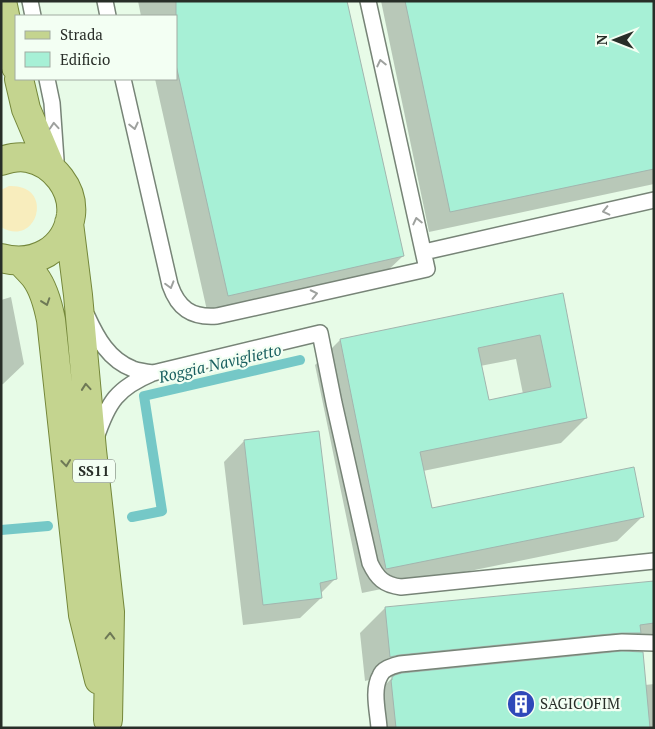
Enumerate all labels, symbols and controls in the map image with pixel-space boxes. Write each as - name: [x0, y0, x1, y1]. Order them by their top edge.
- legend: [15, 15, 178, 80]
- north arrow: [590, 15, 640, 65]
- text: Strada: [60, 24, 103, 44]
- text: N: [592, 34, 611, 45]
- text: Edificio: [60, 49, 110, 69]
- one-way arrow: [376, 58, 387, 67]
- one-way arrow: [48, 122, 59, 130]
- one-way arrow: [128, 122, 139, 131]
- one-way arrow: [602, 205, 611, 216]
- one-way arrow: [412, 217, 423, 226]
- one-way arrow: [165, 280, 175, 288]
- one-way arrow: [310, 289, 319, 300]
- one-way arrow: [40, 297, 50, 305]
- water label: Roggia Naviglietto: [155, 338, 284, 388]
- one-way arrow: [81, 383, 92, 391]
- one-way arrow: [61, 459, 72, 467]
- road number: SS11: [73, 460, 115, 482]
- one-way arrow: [104, 632, 115, 640]
- building icon: SAGICOFIM: [506, 689, 536, 719]
- place label: SAGICOFIM: [540, 693, 620, 713]

